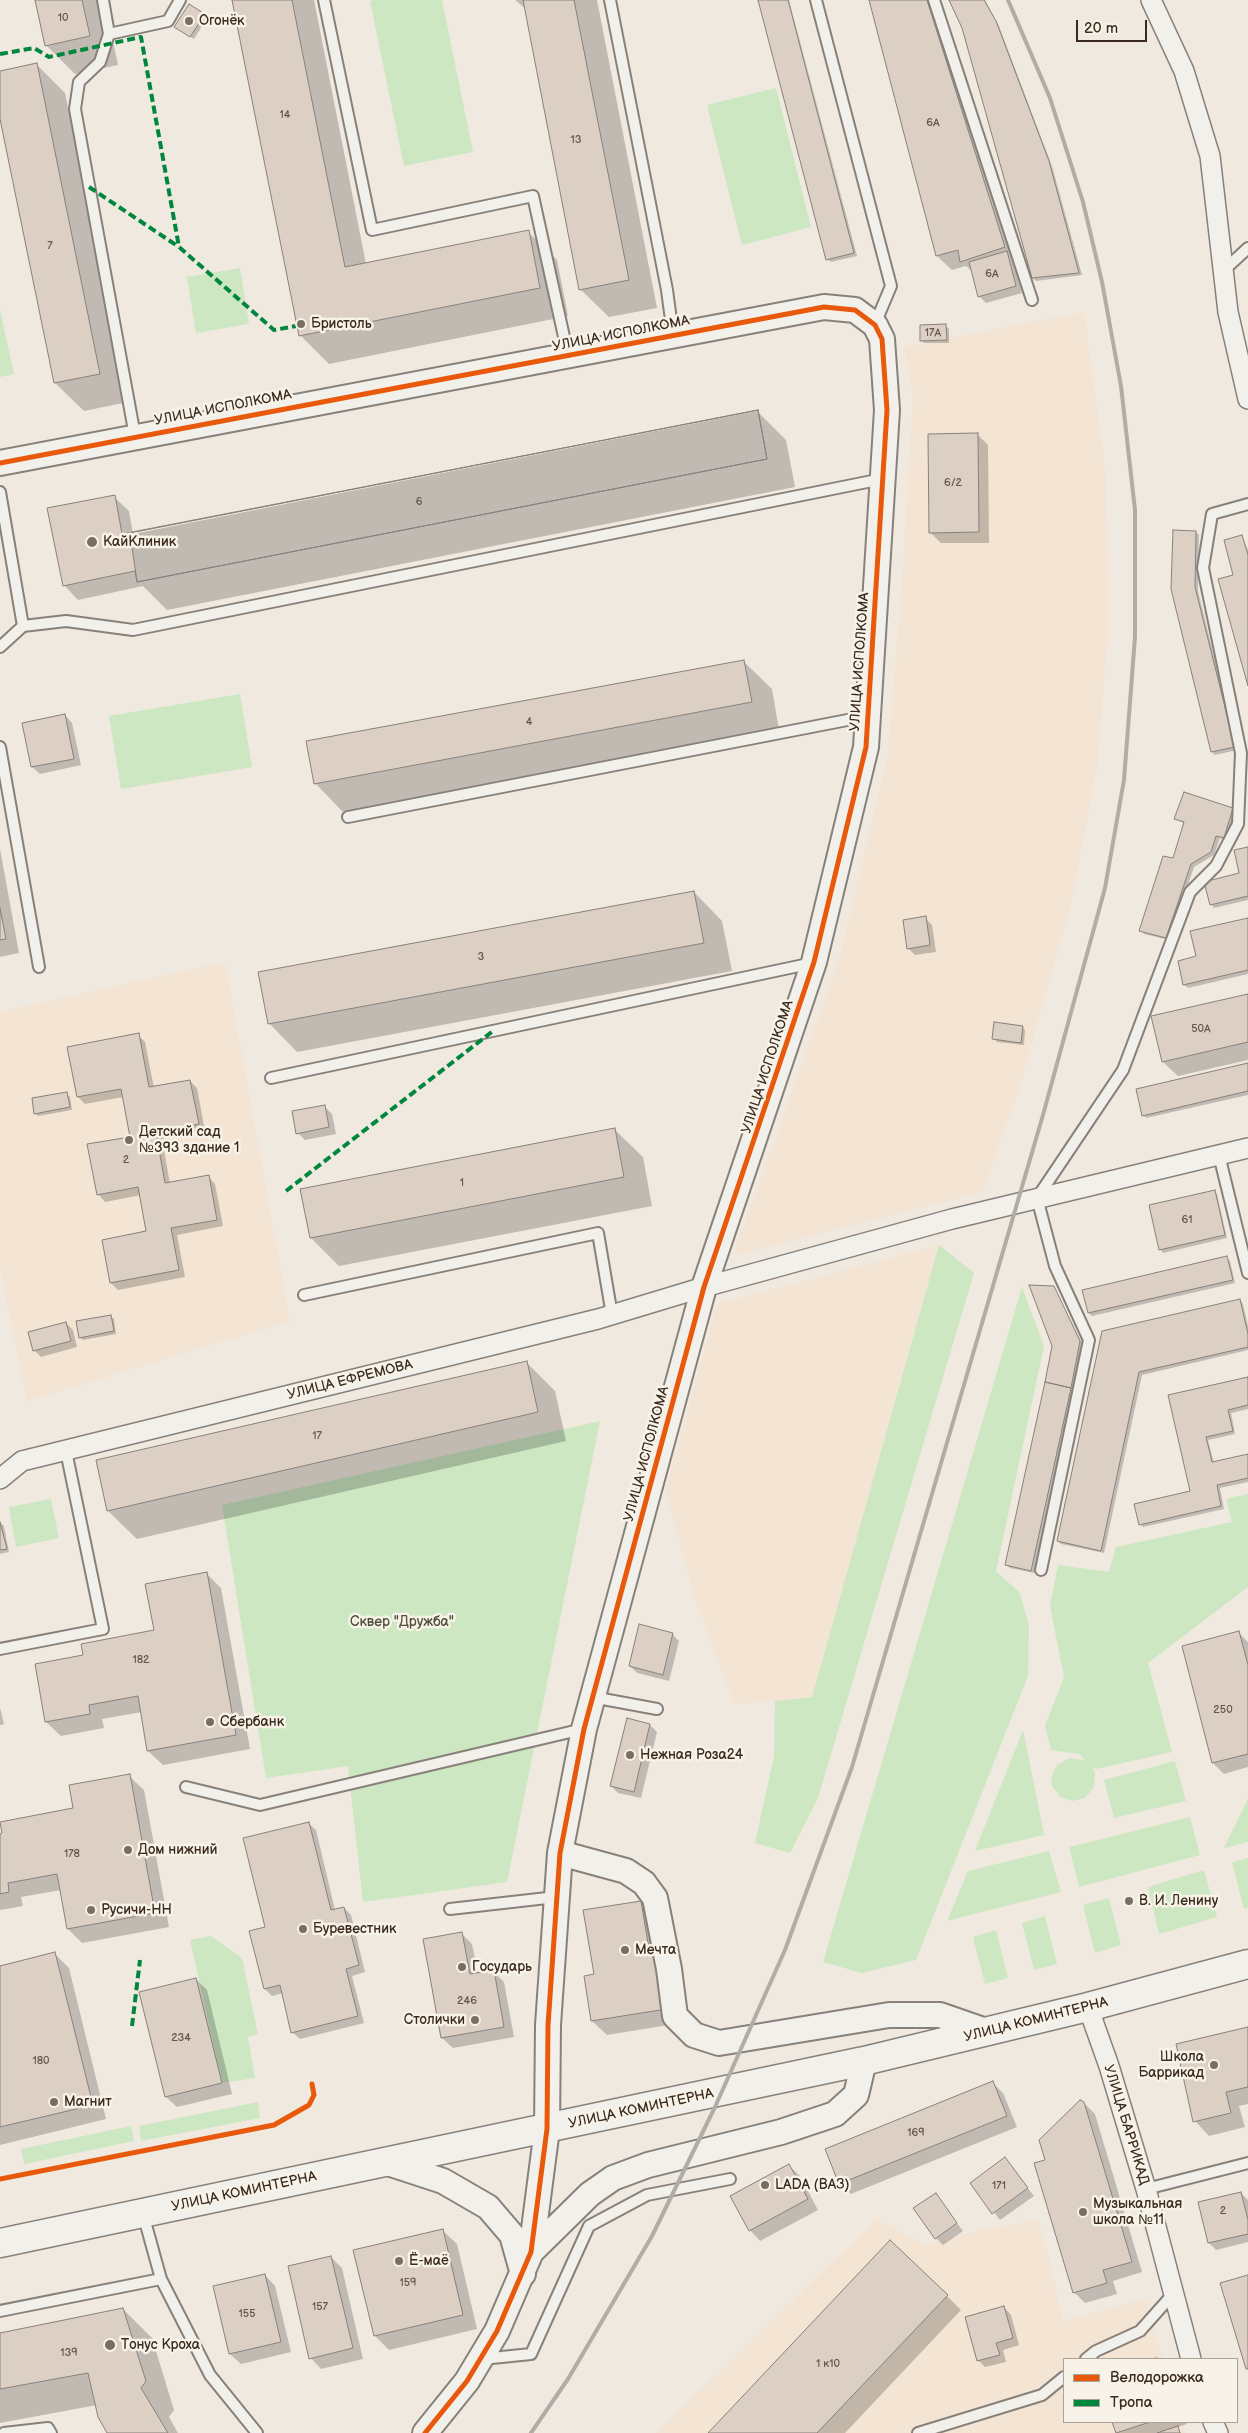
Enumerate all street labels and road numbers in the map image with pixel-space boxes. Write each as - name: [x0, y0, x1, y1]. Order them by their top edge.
- street label: УЛИЦА ИСПОЛКОМА: [551, 312, 691, 356]
- street label: УЛИЦА ИСПОЛКОМА: [153, 386, 293, 430]
- street label: УЛИЦА ИСПОЛКОМА: [847, 592, 873, 732]
- street label: УЛИЦА ИСПОЛКОМА: [738, 998, 798, 1136]
- street label: УЛИЦА ЕФРЕМОВА: [286, 1356, 414, 1404]
- street label: УЛИЦА ИСПОЛКОМА: [621, 1385, 673, 1523]
- street label: УЛИЦА КОМИНТЕРНА: [962, 1994, 1110, 2046]
- street label: УЛИЦА БАРРИКАД: [1100, 2063, 1152, 2187]
- street label: УЛИЦА КОМИНТЕРНА: [567, 2085, 715, 2133]
- street label: УЛИЦА КОМИНТЕРНА: [170, 2168, 318, 2216]

